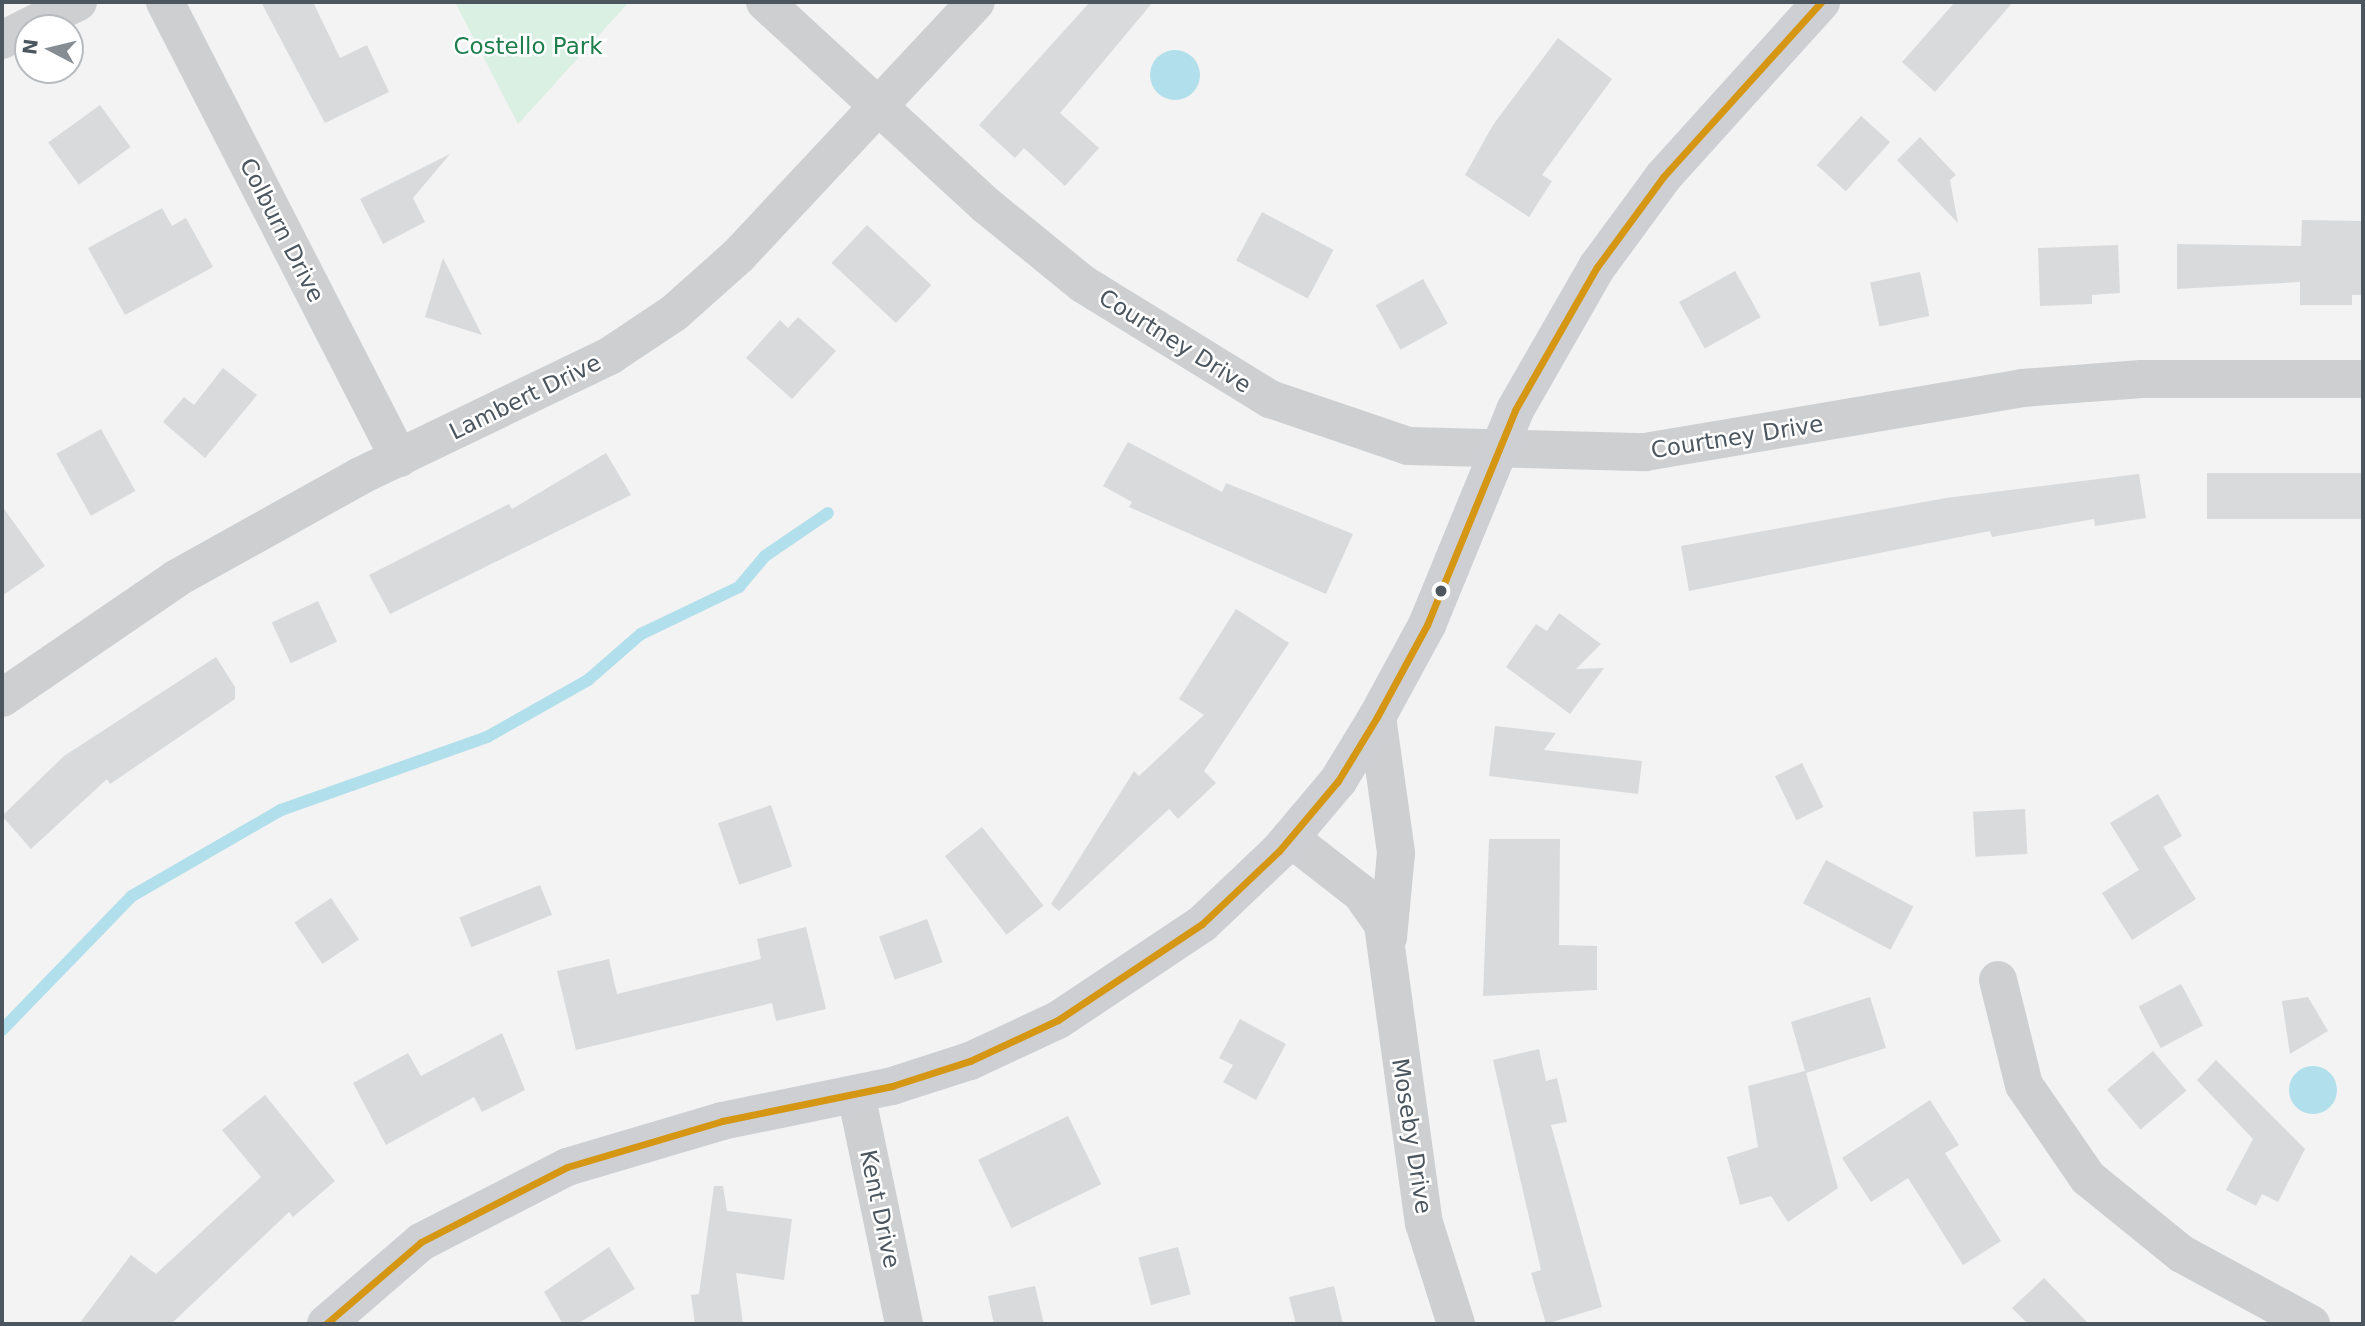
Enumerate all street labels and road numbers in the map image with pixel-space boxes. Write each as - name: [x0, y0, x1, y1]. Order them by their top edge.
- street label: Colburn Drive: [234, 153, 330, 307]
- street label: Courtney Drive: [1094, 283, 1256, 399]
- street label: Lambert Drive: [445, 348, 605, 446]
- street label: Courtney Drive: [1649, 410, 1825, 464]
- street label: Moseby Drive: [1386, 1056, 1438, 1216]
- street label: Kent Drive: [854, 1147, 906, 1271]

